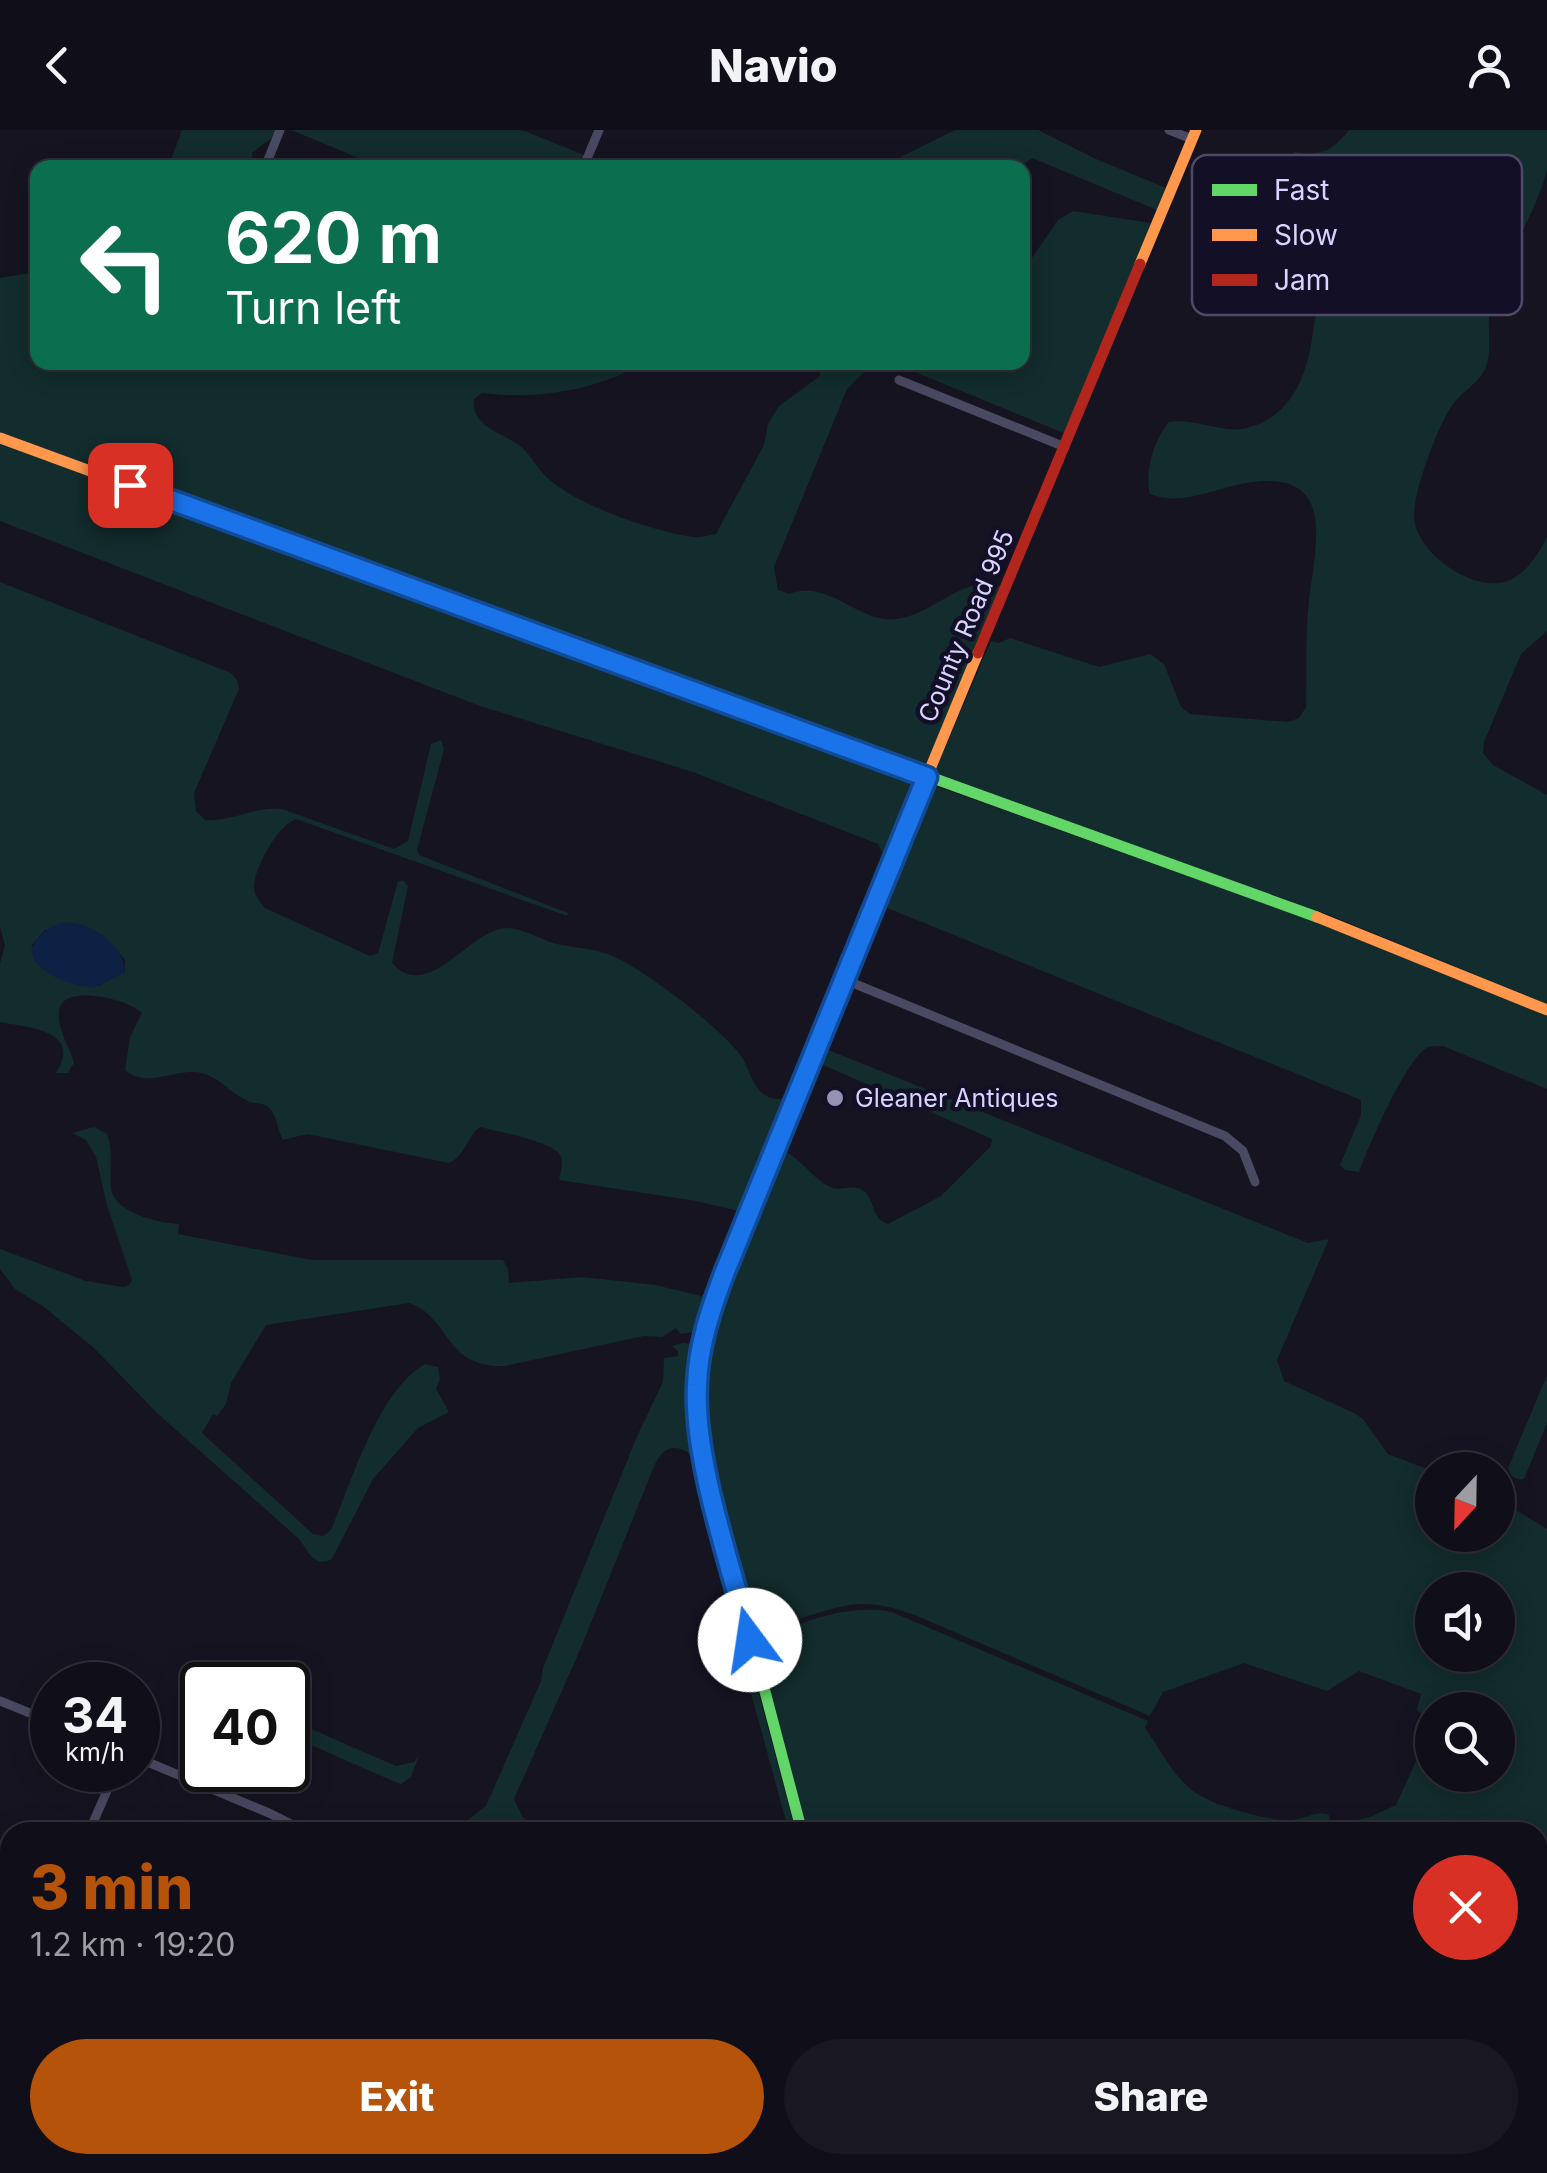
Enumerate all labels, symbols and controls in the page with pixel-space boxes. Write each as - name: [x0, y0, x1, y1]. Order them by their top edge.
- icon: back: [30, 38, 85, 93]
- text: Navio: [709, 38, 838, 93]
- icon: person: [1462, 38, 1517, 93]
- legend: [1192, 155, 1522, 315]
- text: Fast: [1274, 173, 1330, 207]
- text: 620 m: [225, 195, 442, 280]
- icon: left: [60, 200, 190, 330]
- text: Slow: [1274, 218, 1338, 252]
- text: Jam: [1274, 263, 1330, 297]
- text: Turn left: [225, 280, 401, 335]
- pin: [88, 443, 173, 528]
- icon: arrive: [103, 458, 158, 513]
- street label: County Road 995: [912, 525, 1020, 727]
- place label: Gleaner Antiques: [855, 1083, 1058, 1113]
- marker: Gleaner Antiques: [824, 1087, 846, 1109]
- north arrow: [1415, 1452, 1515, 1552]
- map controls: [1415, 1452, 1515, 1792]
- button: sound: [1415, 1572, 1515, 1672]
- position arrow: [698, 1588, 802, 1692]
- speed limit sign: 40: [180, 1662, 310, 1792]
- text: 34: [62, 1685, 128, 1745]
- button: search: [1415, 1692, 1515, 1792]
- text: km/h: [65, 1737, 125, 1767]
- text: 3 min: [30, 1851, 193, 1923]
- button: close: [1413, 1855, 1518, 1960]
- text: 1.2 km · 19:20: [30, 1925, 235, 1964]
- button: Exit: [30, 2039, 764, 2154]
- button: Share: [784, 2039, 1518, 2154]

